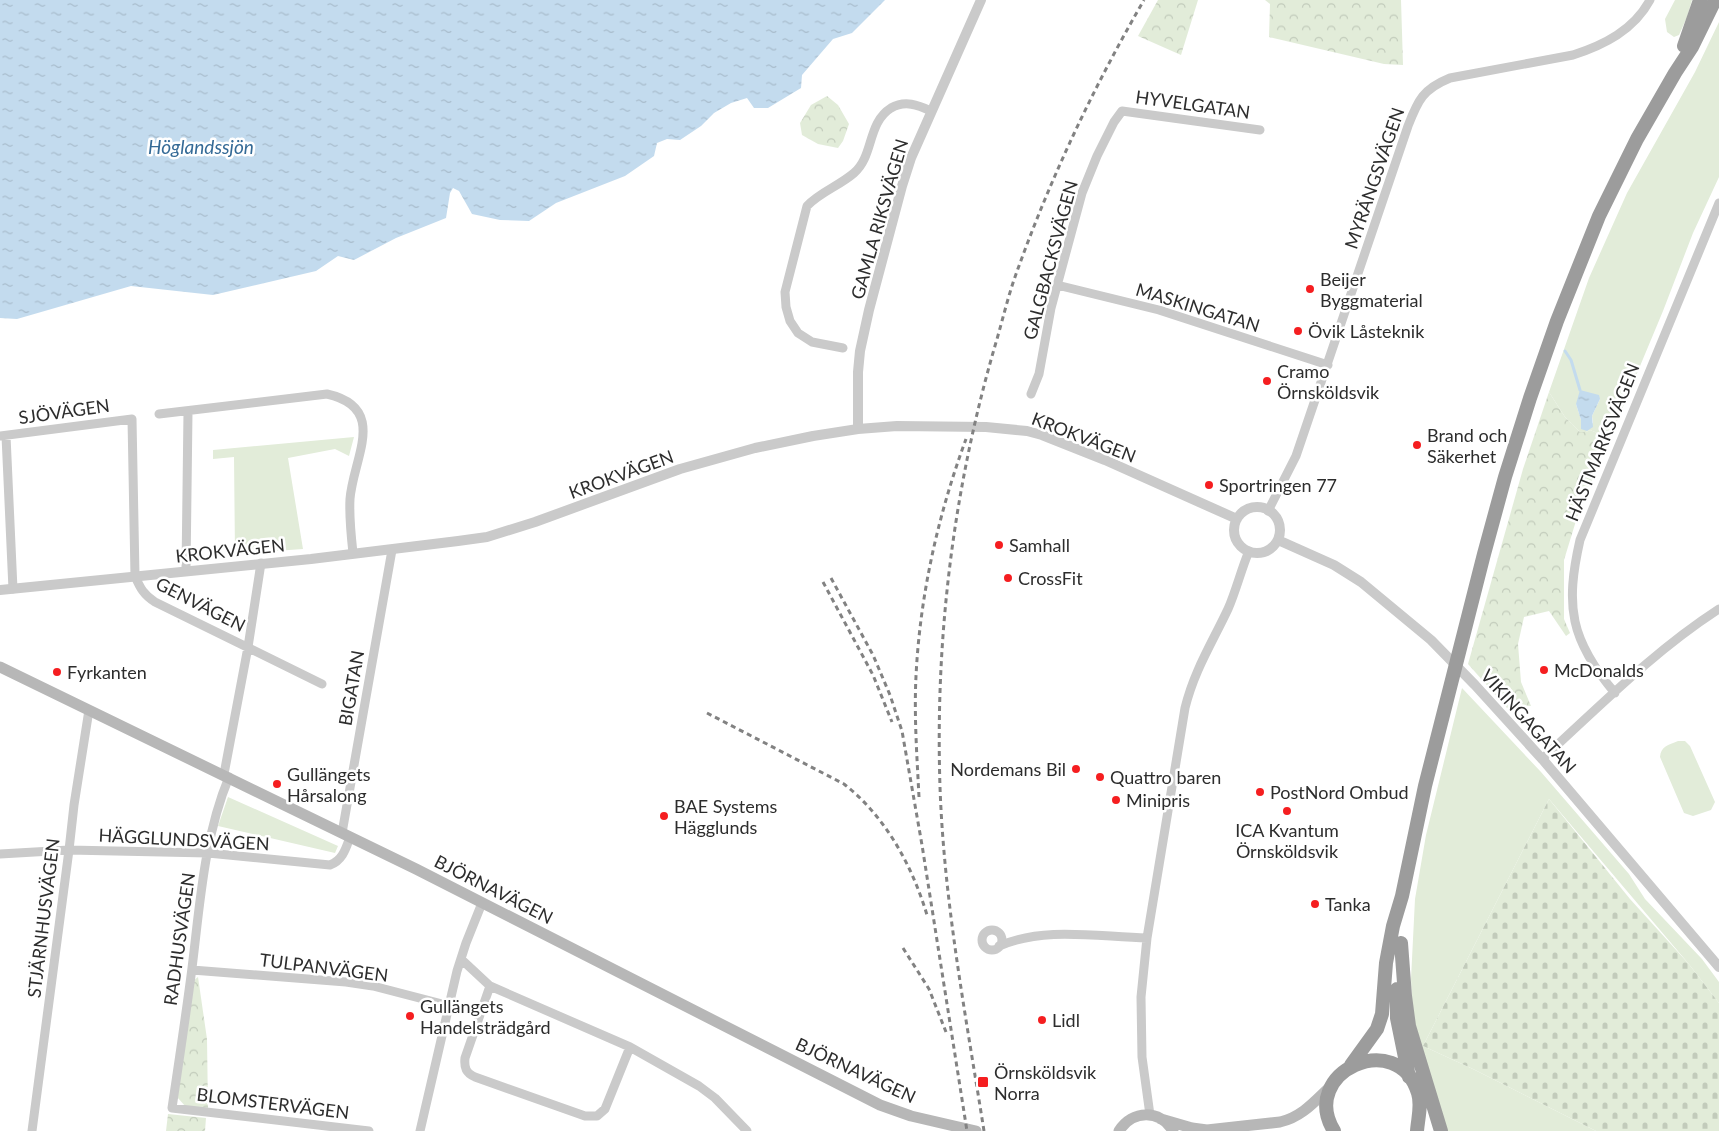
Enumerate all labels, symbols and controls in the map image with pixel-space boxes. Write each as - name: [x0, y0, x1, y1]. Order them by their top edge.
- street label: HYVELGATAN: [1134, 85, 1252, 123]
- street label: MYRÄNGSVÄGEN: [1339, 104, 1409, 252]
- water label: Höglandssjön: [148, 135, 254, 158]
- street label: GAMLA RIKSVÄGEN: [846, 136, 912, 302]
- street label: GALGBACKSVÄGEN: [1018, 178, 1082, 342]
- place label: Beijer Byggmaterial: [1320, 268, 1423, 311]
- street label: MASKINGATAN: [1133, 278, 1263, 336]
- marker: Beijer Byggmaterial: [1304, 283, 1316, 295]
- place label: Övik Låsteknik: [1308, 320, 1425, 342]
- marker: Övik Låsteknik: [1292, 325, 1304, 337]
- place label: Cramo Örnsköldsvik: [1277, 360, 1380, 403]
- street label: HÄSTMARKSVÄGEN: [1560, 360, 1644, 524]
- marker: Cramo Örnsköldsvik: [1261, 375, 1273, 387]
- street label: SJÖVÄGEN: [17, 394, 111, 428]
- street label: KROKVÄGEN: [1029, 407, 1139, 467]
- place label: Brand och Säkerhet: [1427, 424, 1507, 467]
- marker: Brand och Säkerhet: [1411, 439, 1423, 451]
- street label: KROKVÄGEN: [566, 445, 676, 503]
- place label: Sportringen 77: [1219, 474, 1337, 496]
- marker: Sportringen 77: [1203, 479, 1215, 491]
- street label: KROKVÄGEN: [174, 533, 286, 567]
- place label: Samhall: [1009, 534, 1070, 556]
- marker: Samhall: [993, 539, 1005, 551]
- place label: CrossFit: [1018, 567, 1083, 589]
- street label: GENVÄGEN: [152, 572, 250, 636]
- marker: CrossFit: [1002, 572, 1014, 584]
- street label: BIGATAN: [334, 649, 368, 727]
- place label: McDonalds: [1554, 659, 1644, 681]
- place label: Fyrkanten: [67, 661, 147, 683]
- marker: McDonalds: [1538, 664, 1550, 676]
- street label: VIKINGAGATAN: [1477, 665, 1581, 777]
- marker: Fyrkanten: [51, 666, 63, 678]
- place label: Nordemans Bil: [950, 758, 1066, 780]
- place label: Gullängets Hårsalong: [287, 763, 371, 806]
- marker: Nordemans Bil: [1070, 763, 1082, 775]
- place label: Quattro baren: [1110, 766, 1221, 788]
- marker: Quattro baren: [1094, 771, 1106, 783]
- marker: Gullängets Hårsalong: [271, 778, 283, 790]
- place label: PostNord Ombud: [1270, 781, 1409, 803]
- marker: PostNord Ombud: [1254, 786, 1266, 798]
- place label: Minipris: [1126, 789, 1190, 811]
- marker: Minipris: [1110, 794, 1122, 806]
- place label: BAE Systems Hägglunds: [674, 795, 778, 838]
- marker: ICA Kvantum Örnsköldsvik: [1281, 805, 1293, 817]
- marker: BAE Systems Hägglunds: [658, 810, 670, 822]
- place label: ICA Kvantum Örnsköldsvik: [1235, 819, 1339, 862]
- street label: HÄGGLUNDSVÄGEN: [98, 824, 270, 854]
- street label: STJÄRNHUSVÄGEN: [22, 837, 64, 999]
- street label: BJÖRNAVÄGEN: [431, 850, 557, 928]
- street label: RADHUSVÄGEN: [159, 871, 199, 1007]
- place label: Tanka: [1325, 893, 1371, 915]
- marker: Tanka: [1309, 898, 1321, 910]
- street label: TULPANVÄGEN: [258, 948, 390, 986]
- place label: Gullängets Handelsträdgård: [420, 995, 551, 1038]
- place label: Lidl: [1052, 1009, 1080, 1031]
- marker: Gullängets Handelsträdgård: [404, 1010, 416, 1022]
- marker: Lidl: [1036, 1014, 1048, 1026]
- street label: BJÖRNAVÄGEN: [792, 1033, 920, 1107]
- place label: Örnsköldsvik Norra: [994, 1061, 1097, 1104]
- marker: Örnsköldsvik Norra: [976, 1075, 990, 1089]
- street label: BLOMSTERVÄGEN: [195, 1083, 351, 1123]

